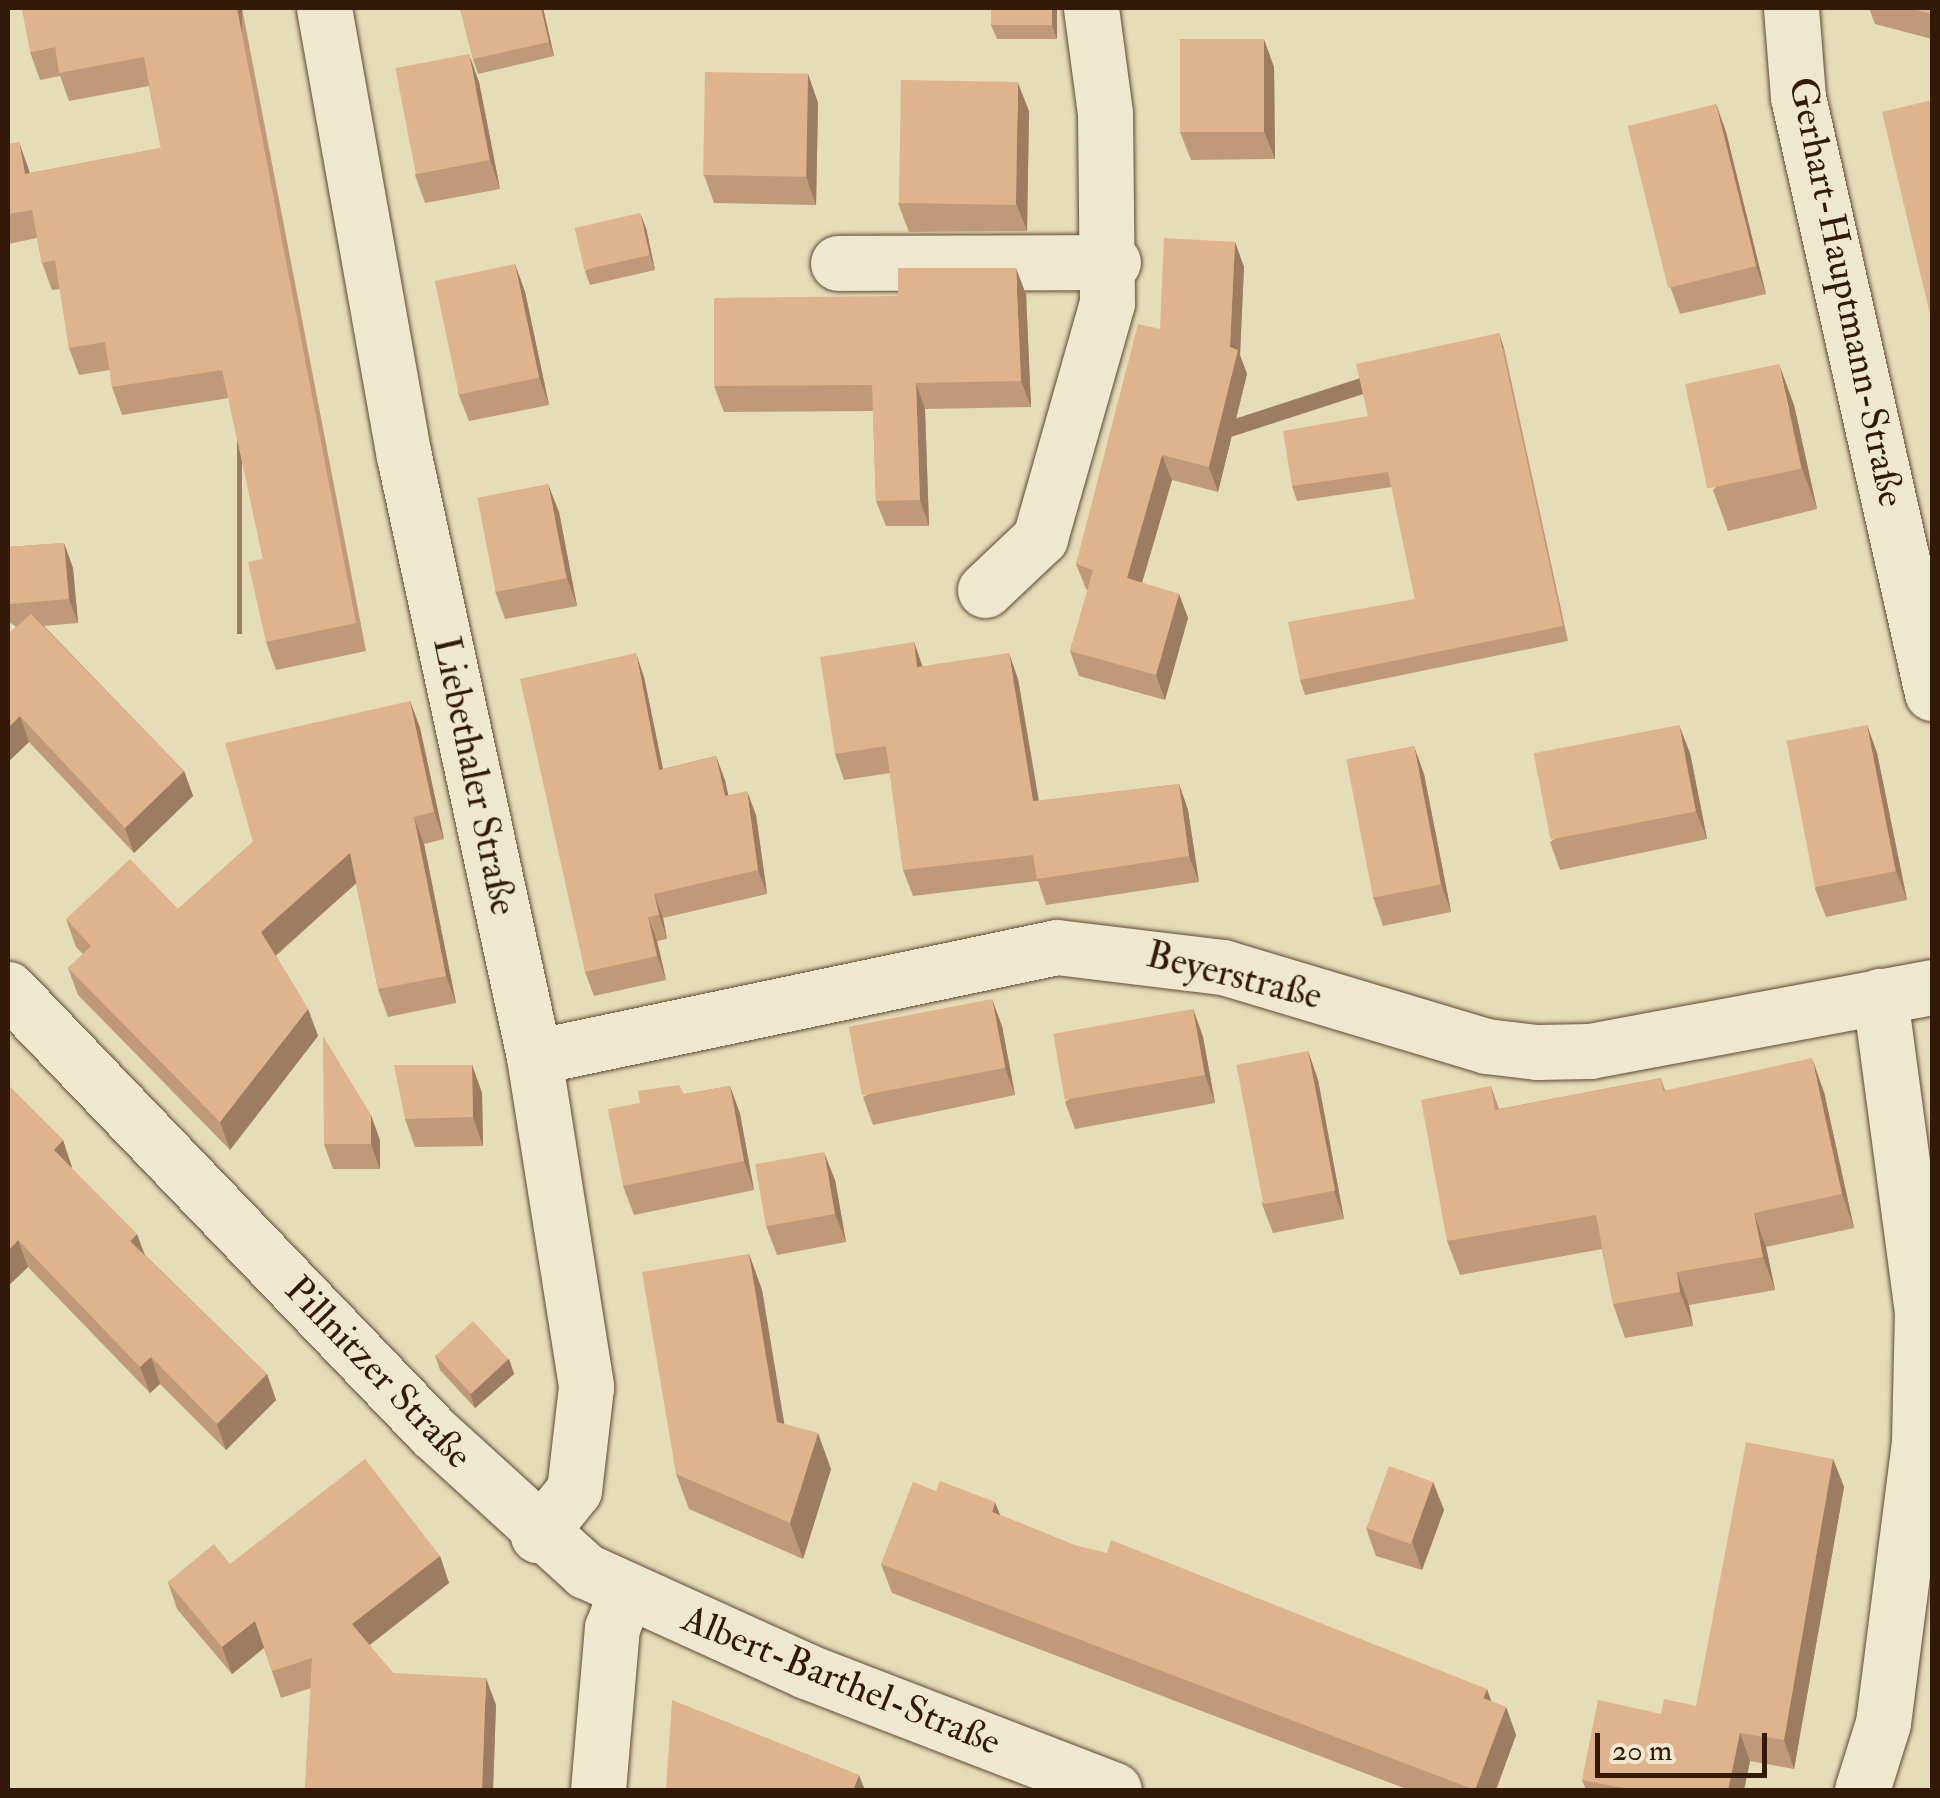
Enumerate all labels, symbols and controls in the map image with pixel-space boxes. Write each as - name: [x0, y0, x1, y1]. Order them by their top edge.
- street label: Gerhart-Hauptmann-Straße: [1778, 73, 1914, 511]
- street label: Liebethaler Straße: [422, 633, 526, 919]
- street label: Beyerstraße: [1142, 932, 1326, 1020]
- street label: Pillnitzer Straße: [275, 1267, 481, 1479]
- street label: Albert-Barthel-Straße: [675, 1596, 1007, 1766]
- scale bar: [1600, 1713, 1772, 1775]
- text: 20 m: [1612, 1732, 1672, 1769]

